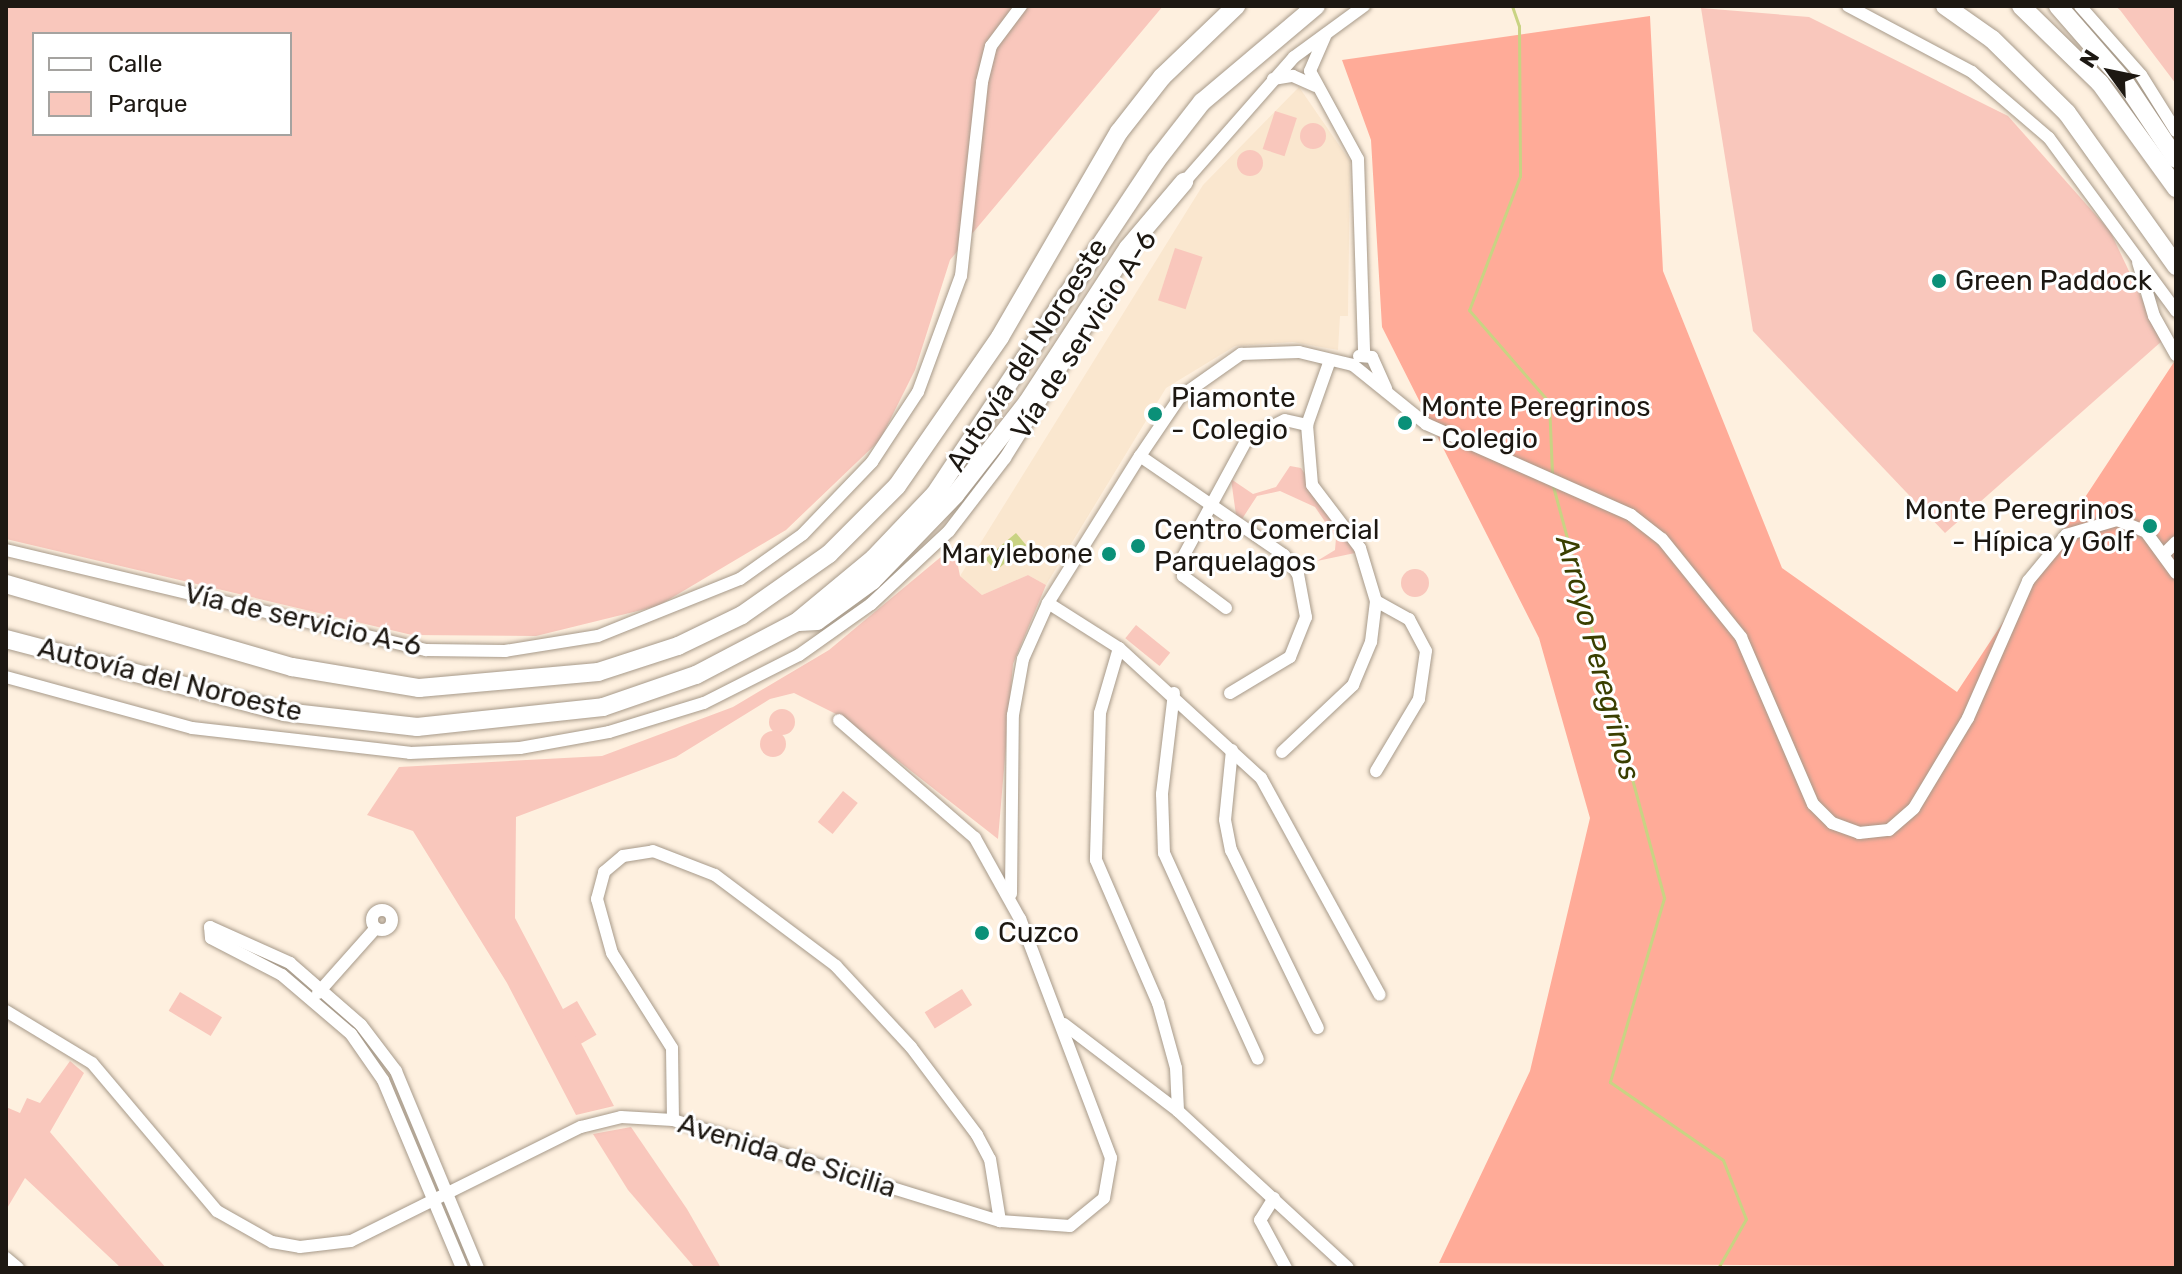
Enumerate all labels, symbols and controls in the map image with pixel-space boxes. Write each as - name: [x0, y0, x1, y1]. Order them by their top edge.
- legend: [32, 32, 292, 136]
- north arrow: [2070, 32, 2150, 112]
- text: N: [2074, 45, 2105, 73]
- text: Calle: [108, 50, 162, 78]
- text: Parque: [108, 90, 187, 118]
- street label: Vía de servicio A-6: [1004, 224, 1164, 446]
- street label: Autovía del Noroeste: [939, 232, 1115, 478]
- place label: Green Paddock: [1955, 264, 2152, 298]
- marker: Green Paddock: [1930, 272, 1948, 290]
- place label: Piamonte - Colegio: [1171, 381, 1296, 447]
- place label: Monte Peregrinos - Colegio: [1421, 390, 1651, 456]
- marker: Piamonte - Colegio: [1146, 405, 1164, 423]
- marker: Monte Peregrinos - Colegio: [1396, 414, 1414, 432]
- place label: Monte Peregrinos - Hípica y Golf: [1904, 493, 2134, 559]
- place label: Centro Comercial Parquelagos: [1154, 513, 1379, 579]
- marker: Monte Peregrinos - Hípica y Golf: [2141, 517, 2159, 535]
- water label: Arroyo Peregrinos: [1548, 532, 1648, 784]
- place label: Marylebone: [941, 537, 1093, 571]
- marker: Centro Comercial Parquelagos: [1129, 537, 1147, 555]
- marker: Marylebone: [1100, 545, 1118, 563]
- street label: Vía de servicio A-6: [181, 576, 425, 664]
- street label: Autovía del Noroeste: [34, 631, 306, 729]
- place label: Cuzco: [998, 916, 1079, 950]
- marker: Cuzco: [973, 924, 991, 942]
- street label: Avenida de Sicilia: [674, 1107, 900, 1205]

